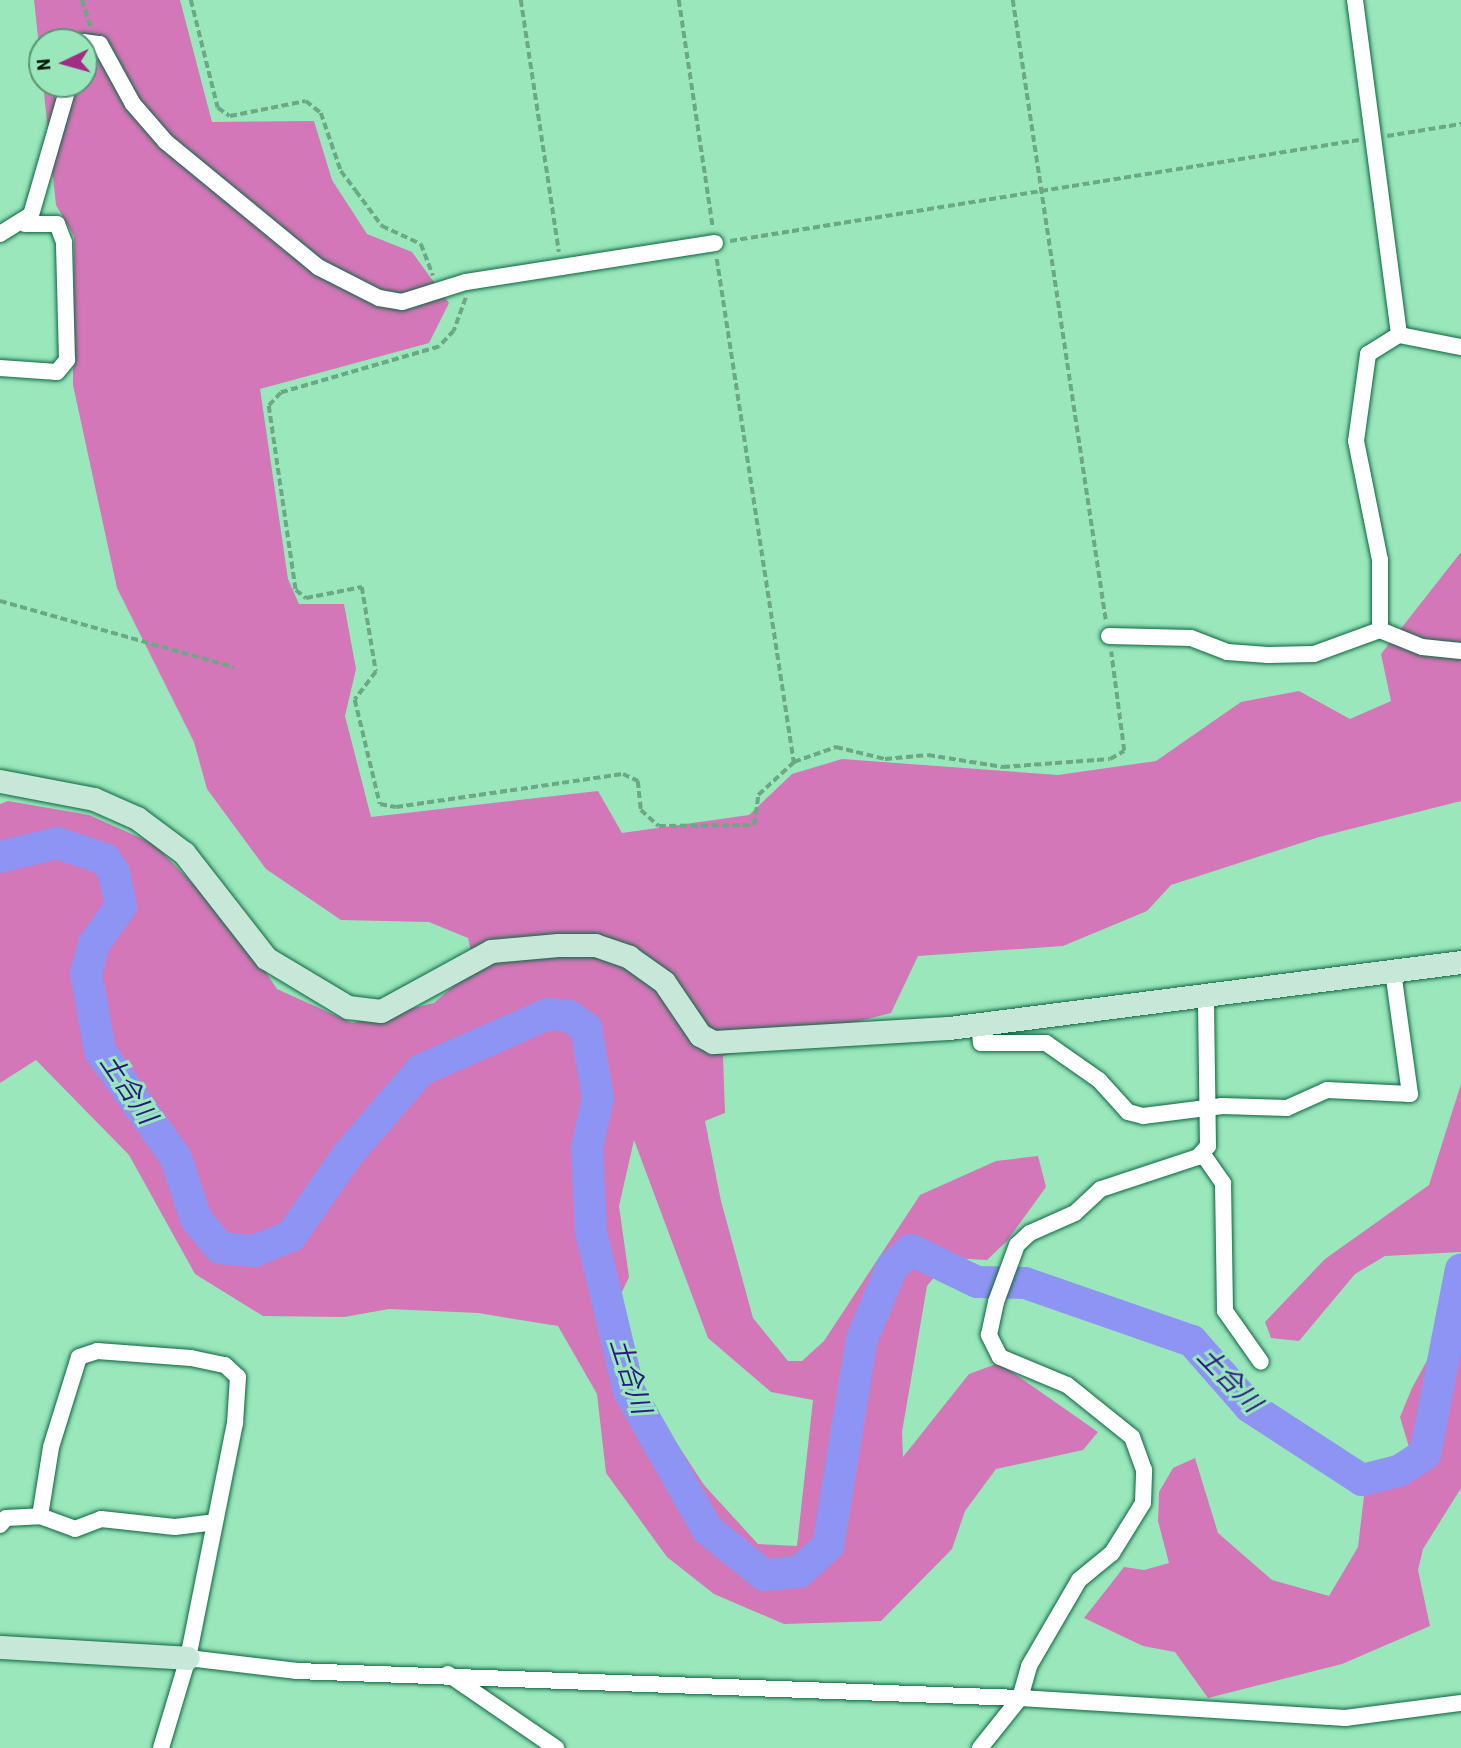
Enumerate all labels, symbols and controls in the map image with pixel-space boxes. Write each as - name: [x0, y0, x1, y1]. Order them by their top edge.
- north arrow: [28, 28, 98, 98]
- text: N: [32, 58, 56, 72]
- water label: 土合川: [93, 1048, 163, 1130]
- water label: 土合川: [603, 1334, 657, 1418]
- water label: 土合川: [1191, 1341, 1267, 1419]

